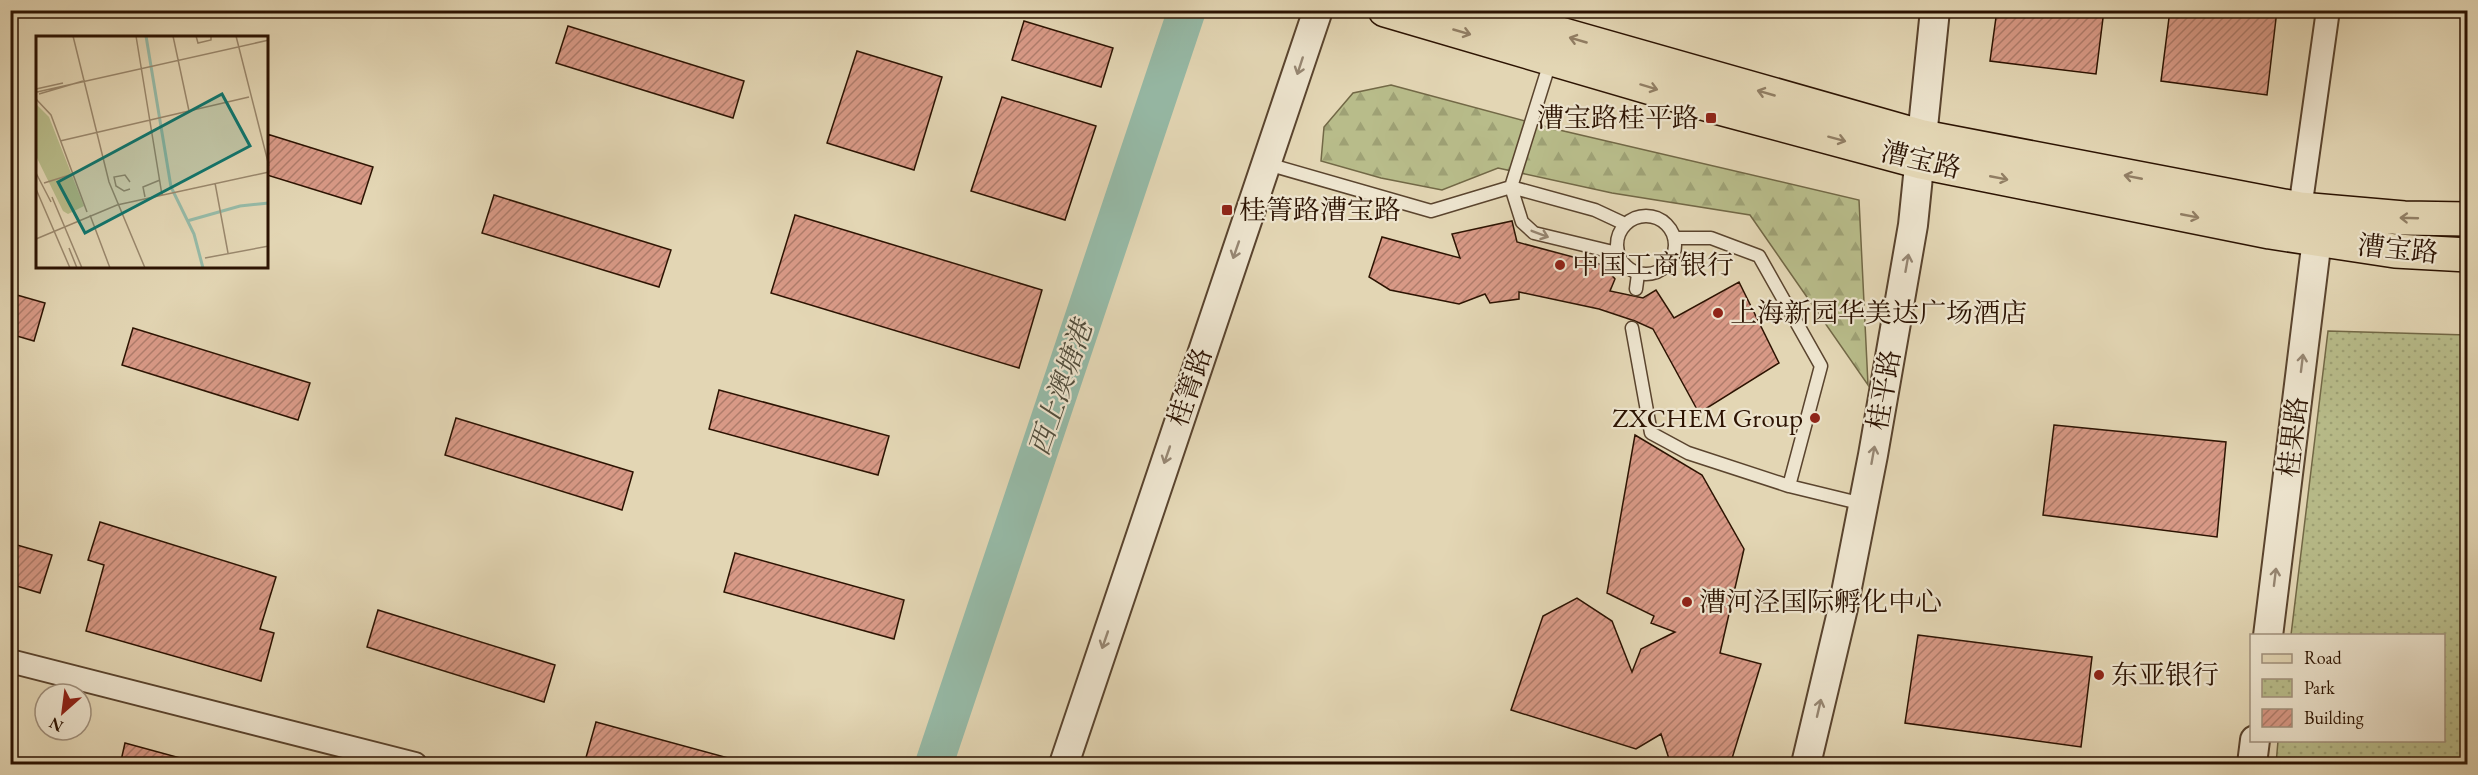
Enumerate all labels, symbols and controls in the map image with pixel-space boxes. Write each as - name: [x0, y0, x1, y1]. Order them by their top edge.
- one-way arrow: [1452, 27, 1471, 38]
- one-way arrow: [1569, 34, 1588, 45]
- inset map: [36, 36, 268, 268]
- one-way arrow: [1293, 56, 1304, 75]
- one-way arrow: [1639, 82, 1658, 93]
- one-way arrow: [1757, 87, 1776, 98]
- place label: 漕宝路桂平路: [1537, 100, 1699, 135]
- marker: 漕宝路桂平路: [1704, 111, 1718, 125]
- street label: 漕宝路: [1878, 133, 1965, 186]
- one-way arrow: [1827, 134, 1846, 146]
- one-way arrow: [2124, 171, 2144, 182]
- one-way arrow: [1989, 173, 2009, 184]
- place label: 桂箐路漕宝路: [1239, 192, 1401, 227]
- marker: 桂箐路漕宝路: [1220, 203, 1234, 217]
- one-way arrow: [2180, 211, 2200, 222]
- one-way arrow: [2400, 212, 2420, 224]
- street label: 漕宝路: [2356, 227, 2440, 270]
- one-way arrow: [1530, 229, 1549, 240]
- one-way arrow: [1230, 240, 1241, 259]
- place label: 中国工商银行: [1572, 247, 1734, 282]
- one-way arrow: [1901, 254, 1912, 273]
- marker: 中国工商银行: [1553, 258, 1567, 272]
- place label: 上海新园华美达广场酒店: [1730, 295, 2027, 330]
- marker: 上海新园华美达广场酒店: [1711, 306, 1725, 320]
- water label: 西上澳塘港: [1020, 312, 1101, 460]
- street label: 桂箐路: [1160, 343, 1219, 431]
- street label: 桂平路: [1859, 347, 1908, 433]
- one-way arrow: [2297, 354, 2308, 373]
- street label: 桂果路: [2270, 395, 2315, 479]
- place label: ZXCHEM Group: [1612, 400, 1803, 435]
- marker: ZXCHEM Group: [1808, 411, 1822, 425]
- one-way arrow: [1161, 445, 1172, 464]
- one-way arrow: [1868, 446, 1879, 466]
- one-way arrow: [2270, 568, 2281, 588]
- place label: 漕河泾国际孵化中心: [1699, 584, 1942, 619]
- marker: 漕河泾国际孵化中心: [1680, 595, 1694, 609]
- one-way arrow: [1099, 630, 1110, 649]
- legend: [2250, 634, 2445, 742]
- text: Road: [2304, 646, 2343, 669]
- place label: 东亚银行: [2111, 657, 2219, 692]
- marker: 东亚银行: [2092, 668, 2106, 682]
- text: Park: [2304, 676, 2335, 699]
- north arrow: [33, 682, 93, 742]
- one-way arrow: [1814, 698, 1826, 717]
- text: Building: [2304, 706, 2364, 729]
- text: N: [46, 712, 67, 737]

